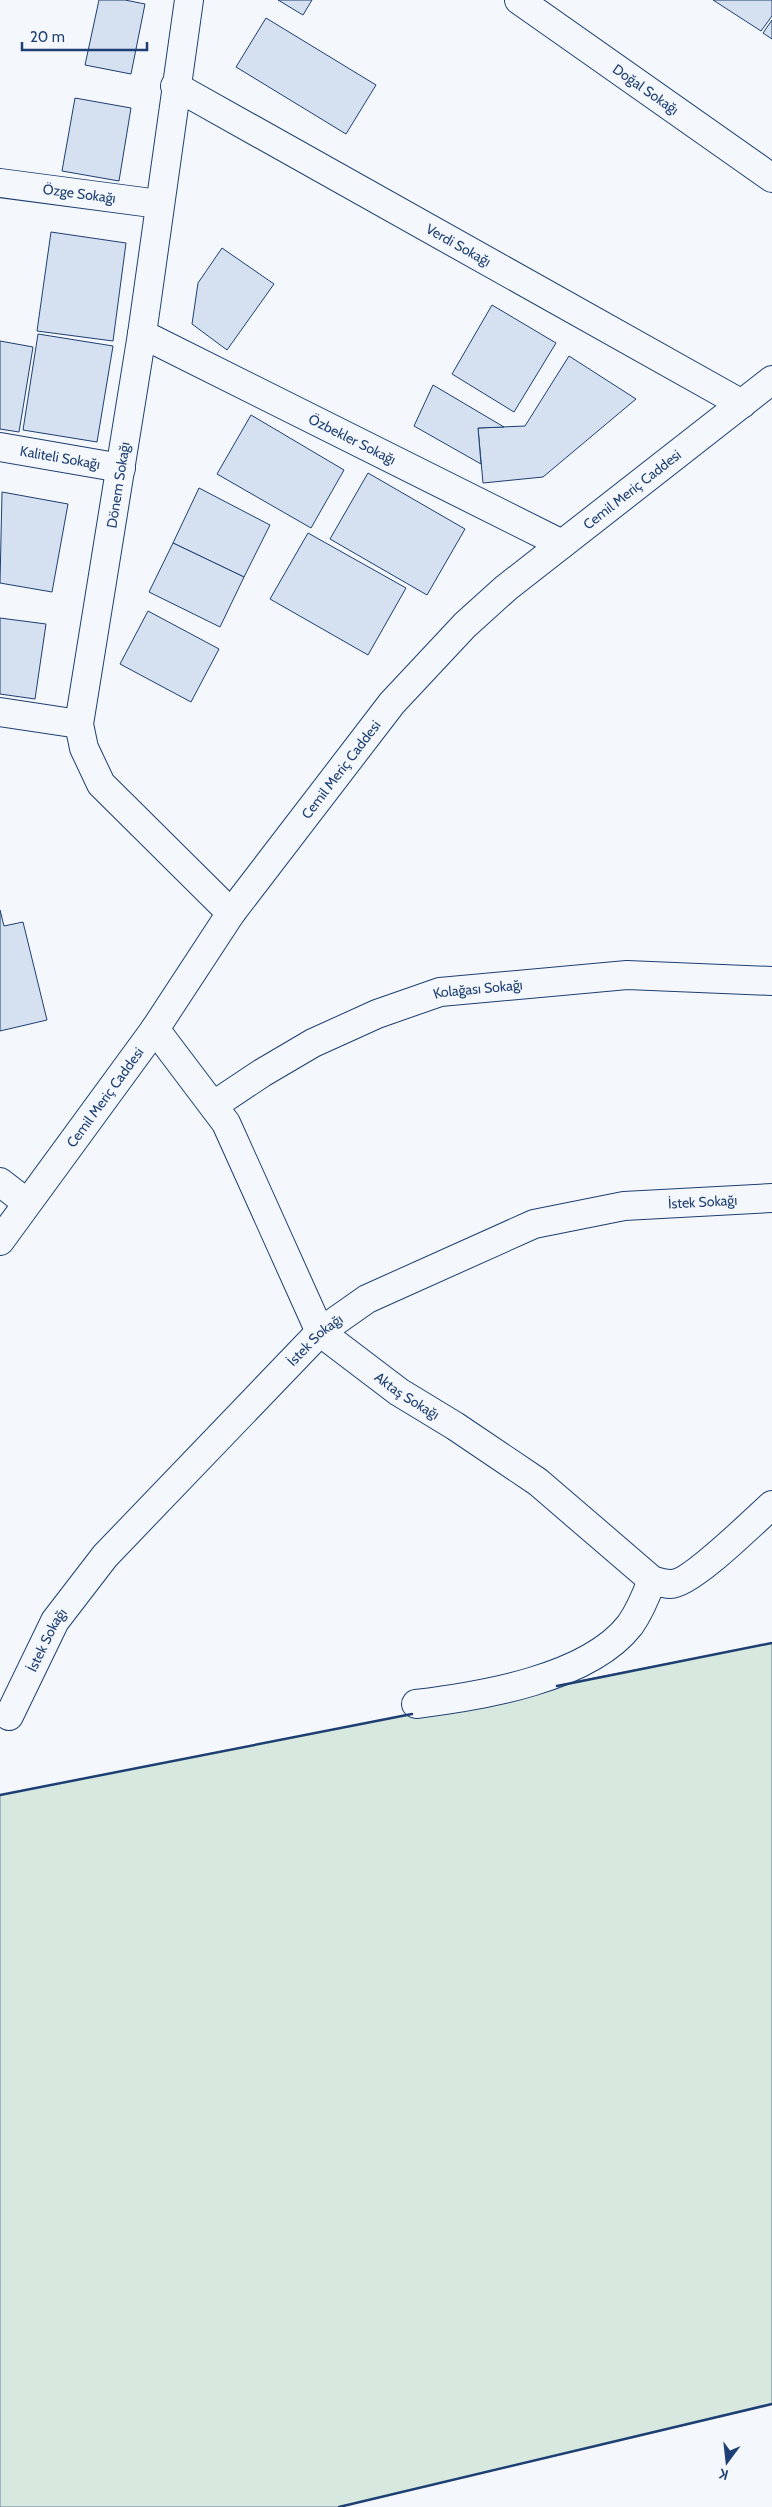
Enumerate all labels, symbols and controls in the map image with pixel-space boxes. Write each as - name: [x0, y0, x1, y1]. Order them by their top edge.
- scale bar: [22, 20, 148, 52]
- text: 20 m: [30, 28, 65, 46]
- street label: Doğal Sokağı: [609, 60, 682, 119]
- street label: Özge Sokağı: [42, 180, 117, 207]
- street label: Verdi Sokağı: [423, 220, 494, 270]
- street label: Özbekler Sokağı: [306, 410, 399, 468]
- street label: Dönem Sokağı: [102, 441, 134, 529]
- street label: Kaliteli Sokağı: [19, 442, 102, 473]
- street label: Cemil Meriç Caddesi: [579, 446, 685, 533]
- street label: Cemil Meriç Caddesi: [297, 717, 384, 822]
- street label: Kolağası Sokağı: [431, 976, 523, 1003]
- street label: Cemil Meriç Caddesi: [63, 1044, 148, 1151]
- street label: İstek Sokağı: [667, 1191, 738, 1213]
- street label: İstek Sokağı: [283, 1310, 346, 1370]
- street label: Aktaş Sokağı: [371, 1368, 443, 1424]
- street label: İstek Sokağı: [23, 1604, 71, 1675]
- north arrow: [702, 2437, 752, 2487]
- text: K: [717, 2465, 730, 2484]

